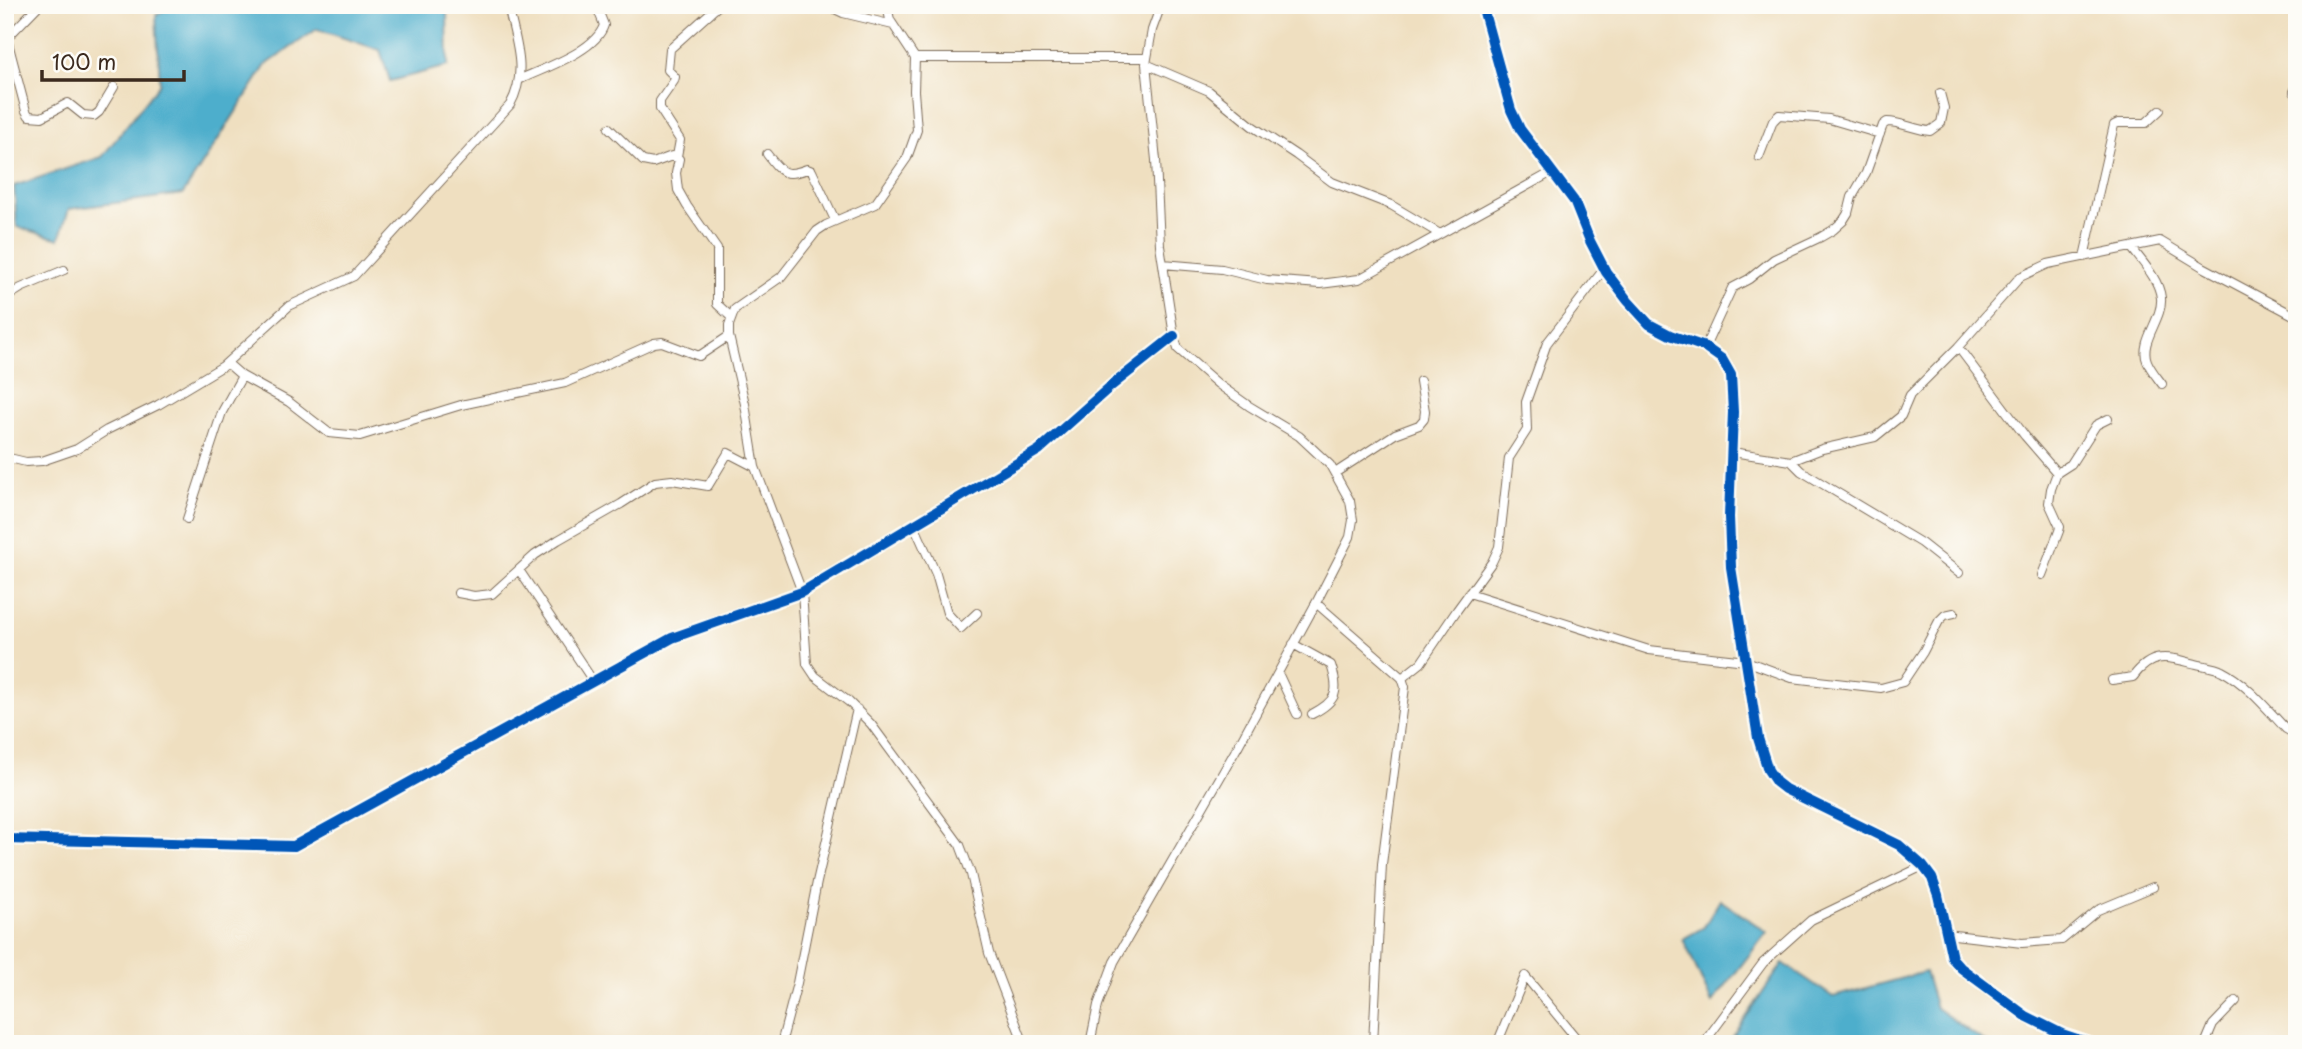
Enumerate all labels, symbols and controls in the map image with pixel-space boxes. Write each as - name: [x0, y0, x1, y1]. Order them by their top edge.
- scale bar: [42, 38, 184, 82]
- text: 100 m: [52, 45, 116, 77]

